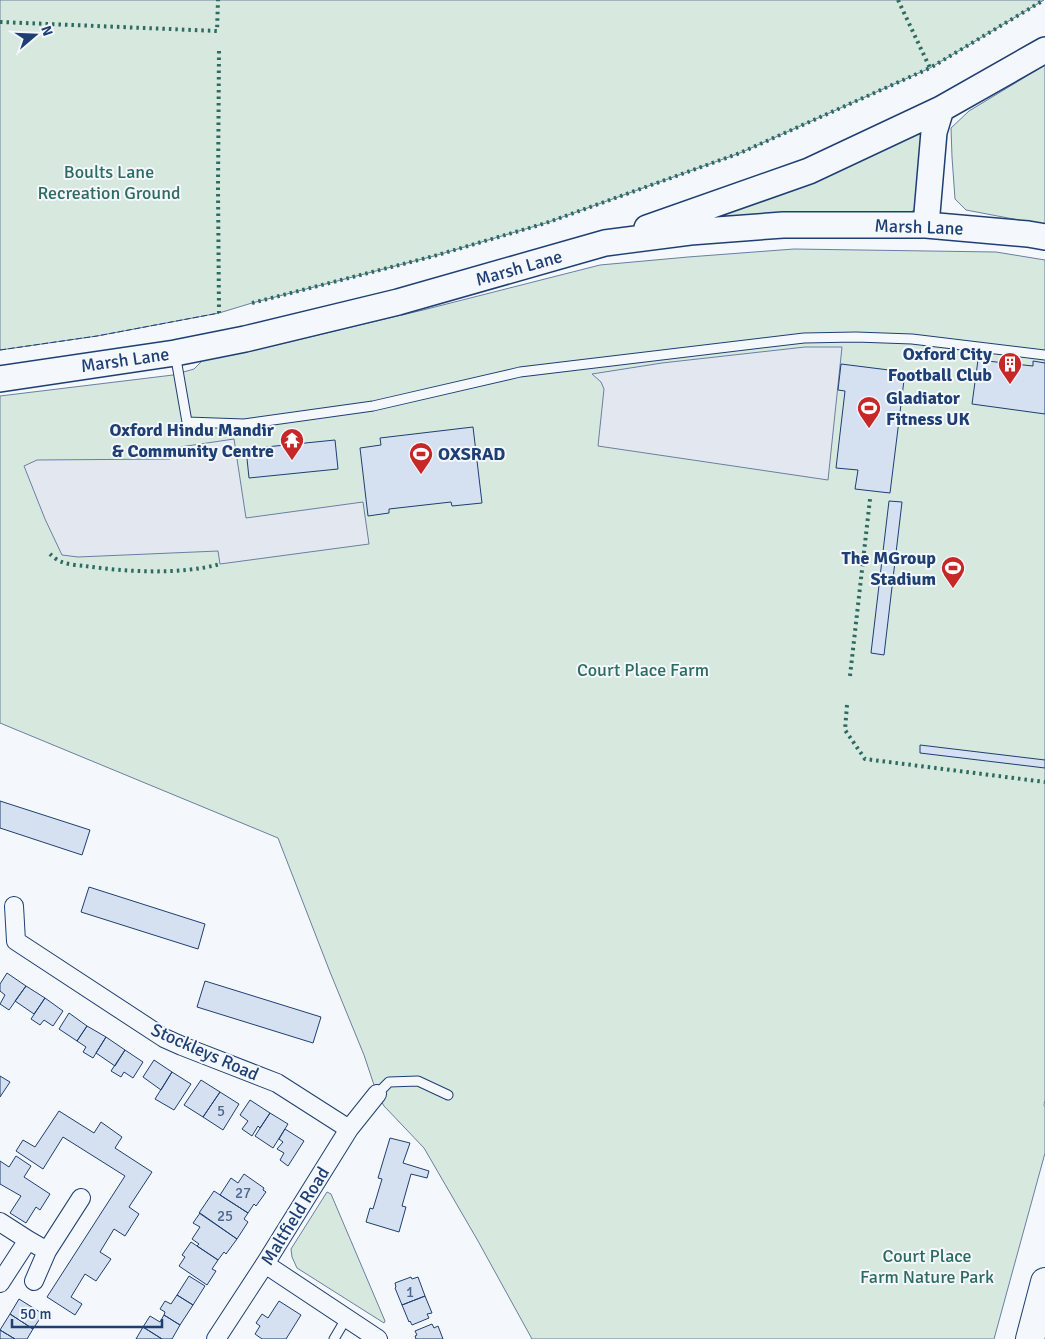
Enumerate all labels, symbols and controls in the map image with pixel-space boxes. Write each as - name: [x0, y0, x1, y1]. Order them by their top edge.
- north arrow: [10, 10, 60, 60]
- text: N: [37, 24, 56, 38]
- park label: Boults Lane Recreation Ground: [37, 161, 181, 204]
- street label: Marsh Lane: [874, 214, 964, 240]
- street label: Marsh Lane: [473, 245, 565, 291]
- street label: Marsh Lane: [79, 343, 171, 377]
- place label: Oxford City Football Club: [888, 343, 992, 386]
- building icon: Oxford City Football Club: [997, 351, 1023, 385]
- place label: Gladiator Fitness UK: [886, 387, 970, 430]
- sports icon: Gladiator Fitness UK: [856, 395, 882, 429]
- place label: Oxford Hindu Mandir & Community Centre: [109, 419, 275, 462]
- temple icon: Oxford Hindu Mandir & Community Centre: [279, 427, 305, 461]
- sports icon: OXSRAD: [408, 441, 434, 475]
- place label: OXSRAD: [438, 443, 505, 465]
- place label: The MGroup Stadium: [842, 547, 936, 590]
- sports icon: The MGroup Stadium: [940, 555, 966, 589]
- park label: Court Place Farm: [577, 659, 709, 681]
- street label: Stockleys Road: [148, 1018, 262, 1086]
- house number: 5: [217, 1102, 225, 1120]
- street label: Maltfield Road: [256, 1163, 334, 1269]
- house number: 27: [235, 1184, 251, 1202]
- house number: 25: [217, 1207, 233, 1225]
- park label: Court Place Farm Nature Park: [860, 1245, 994, 1288]
- house number: 1: [406, 1283, 414, 1301]
- scale bar: [12, 1296, 162, 1328]
- text: 50 m: [20, 1305, 51, 1323]

